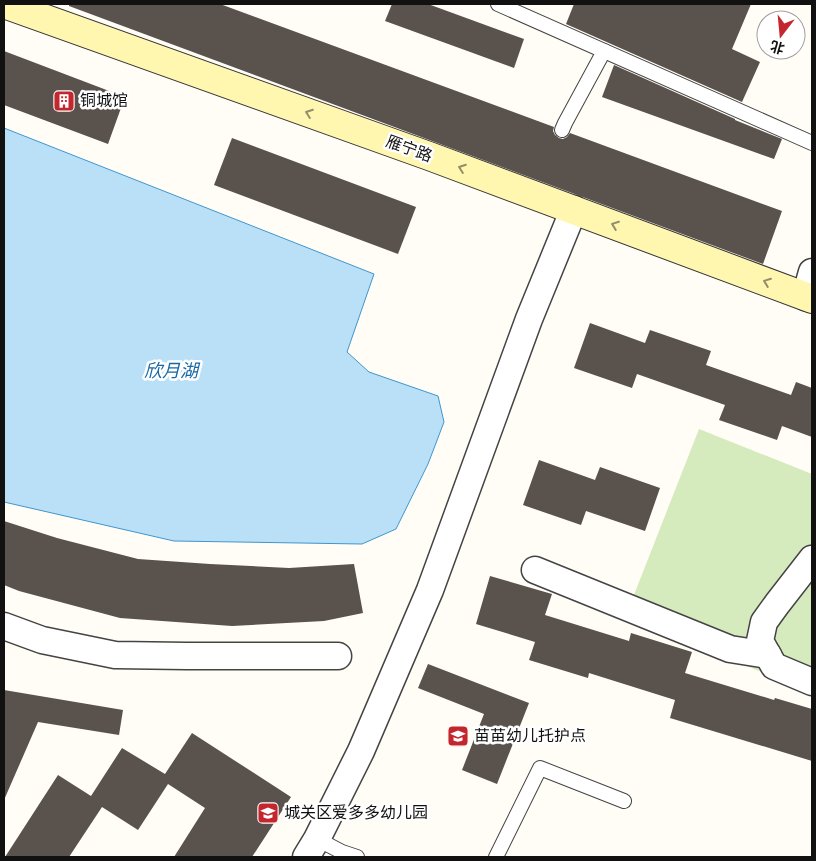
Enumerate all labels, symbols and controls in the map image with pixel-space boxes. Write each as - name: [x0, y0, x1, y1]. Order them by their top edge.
- north arrow: [756, 10, 806, 60]
- text: 北: [768, 35, 787, 59]
- building icon: 铜城馆: [52, 89, 76, 113]
- place label: 铜城馆: [80, 89, 128, 113]
- one-way arrow: [306, 109, 314, 119]
- street label: 雁宁路: [382, 130, 436, 168]
- one-way arrow: [459, 164, 467, 174]
- one-way arrow: [611, 221, 619, 231]
- one-way arrow: [763, 278, 771, 288]
- water label: 欣月湖: [144, 358, 201, 385]
- school or university icon: 苗苗幼儿托护点: [446, 724, 470, 748]
- place label: 苗苗幼儿托护点: [474, 724, 586, 748]
- school or university icon: 城关区爱多多幼儿园: [256, 801, 280, 825]
- place label: 城关区爱多多幼儿园: [284, 801, 428, 825]

